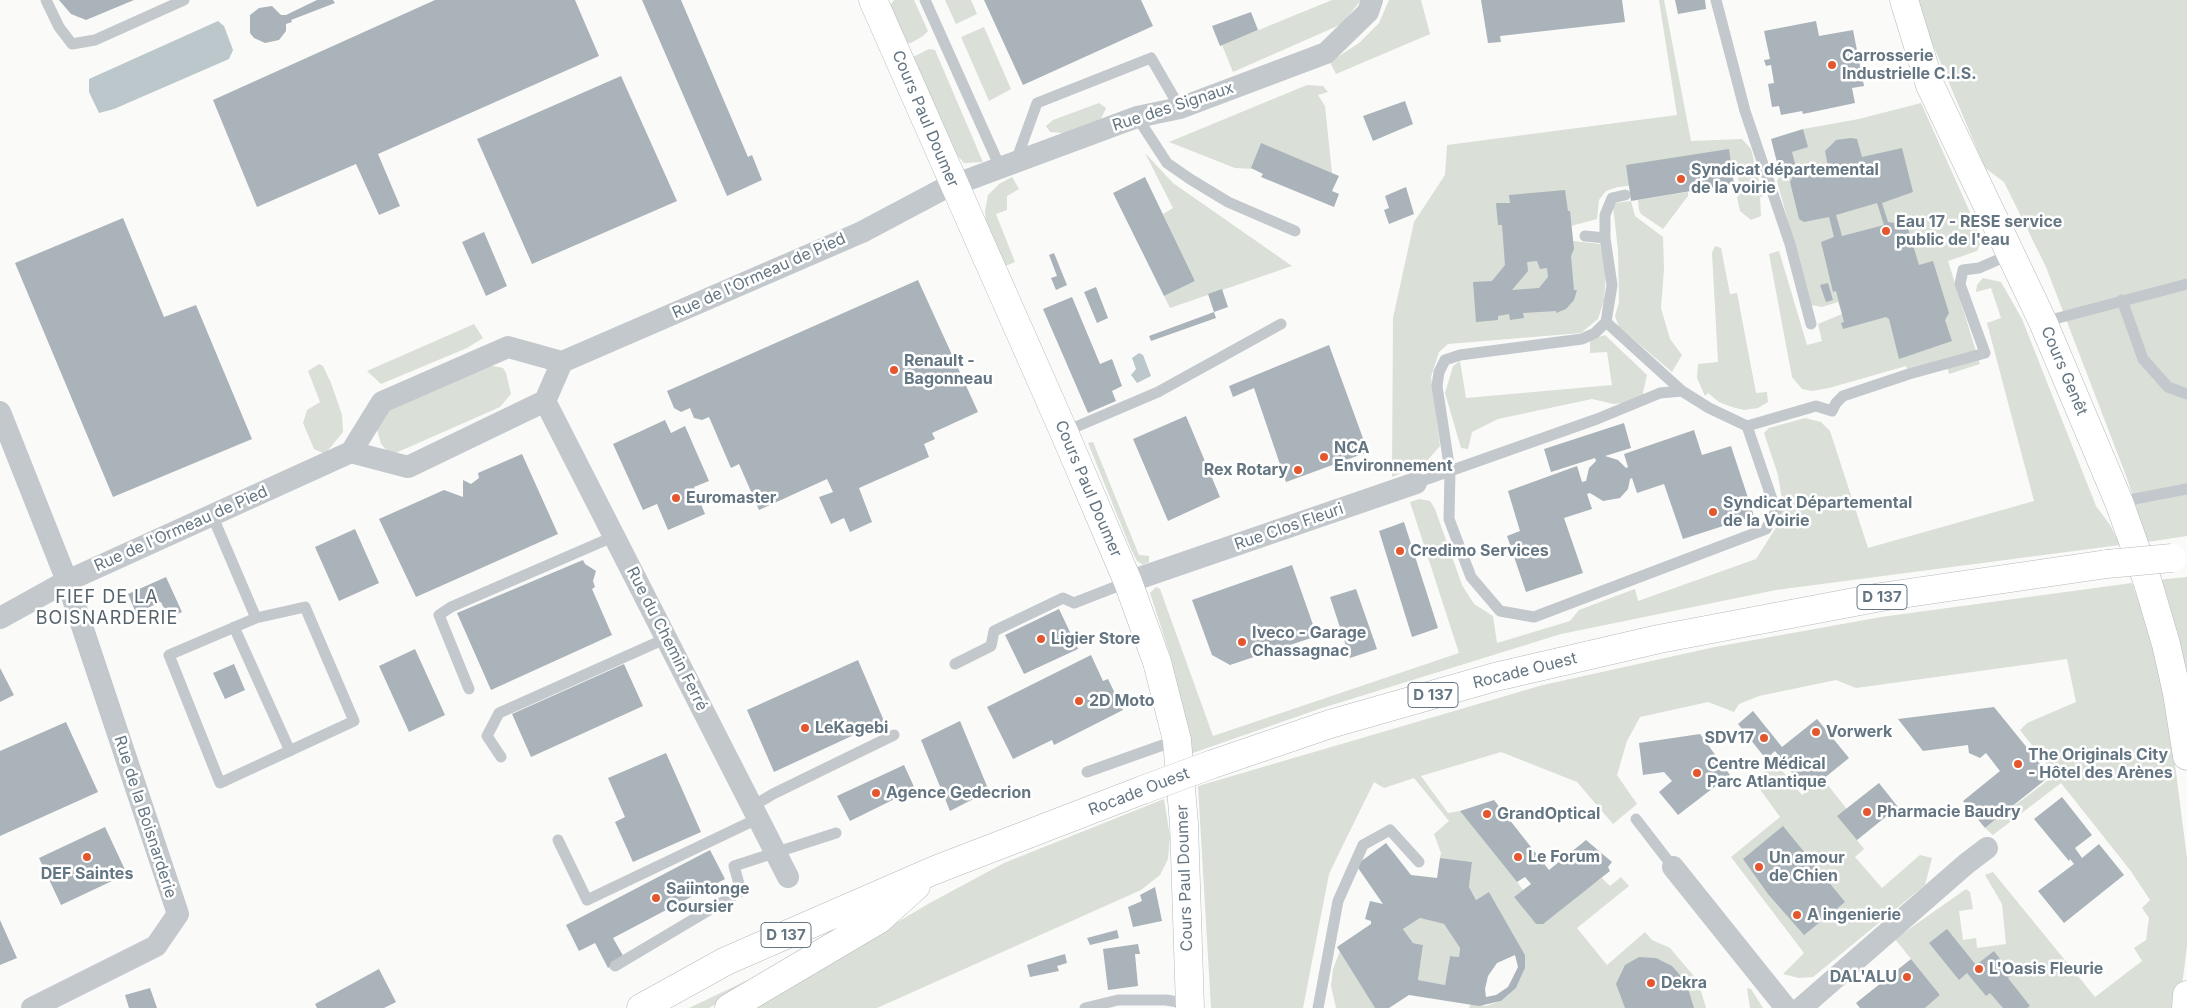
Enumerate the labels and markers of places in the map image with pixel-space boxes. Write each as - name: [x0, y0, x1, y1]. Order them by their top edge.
- place label: Carrosserie Industrielle C.I.S.: [1842, 46, 1977, 84]
- marker: Carrosserie Industrielle C.I.S.: [1826, 59, 1838, 71]
- place label: Syndicat départemental de la voirie: [1691, 160, 1879, 198]
- marker: Syndicat départemental de la voirie: [1675, 173, 1687, 185]
- place label: Eau 17 - RESE service public de l'eau: [1896, 212, 2062, 250]
- marker: Eau 17 - RESE service public de l'eau: [1880, 225, 1892, 237]
- place label: Renault - Bagonneau: [904, 351, 993, 389]
- marker: Renault - Bagonneau: [888, 364, 900, 376]
- place label: NCA Environnement: [1334, 438, 1453, 476]
- marker: NCA Environnement: [1318, 451, 1330, 463]
- place label: Rex Rotary: [1204, 460, 1288, 480]
- marker: Rex Rotary: [1292, 464, 1304, 476]
- place label: Euromaster: [686, 488, 776, 508]
- marker: Euromaster: [670, 492, 682, 504]
- place label: Syndicat Départemental de la Voirie: [1723, 493, 1912, 531]
- marker: Syndicat Départemental de la Voirie: [1707, 506, 1719, 518]
- place label: Credimo Services: [1410, 541, 1549, 561]
- marker: Credimo Services: [1394, 545, 1406, 557]
- place label: Iveco - Garage Chassagnac: [1252, 623, 1366, 661]
- place label: Ligier Store: [1051, 629, 1140, 649]
- marker: Ligier Store: [1035, 633, 1047, 645]
- marker: Iveco - Garage Chassagnac: [1236, 636, 1248, 648]
- place label: 2D Moto: [1089, 691, 1155, 711]
- marker: 2D Moto: [1073, 695, 1085, 707]
- place label: LeKagebi: [815, 718, 888, 738]
- marker: LeKagebi: [799, 722, 811, 734]
- place label: Vorwerk: [1826, 722, 1892, 742]
- marker: Vorwerk: [1810, 726, 1822, 738]
- place label: SDV17: [1704, 728, 1754, 748]
- marker: SDV17: [1758, 732, 1770, 744]
- place label: The Originals City - Hôtel des Arènes: [2028, 745, 2173, 783]
- place label: Centre Médical Parc Atlantique: [1707, 754, 1827, 792]
- marker: The Originals City - Hôtel des Arènes: [2012, 758, 2024, 770]
- marker: Centre Médical Parc Atlantique: [1691, 767, 1703, 779]
- place label: Agence Gedecrion: [886, 783, 1031, 803]
- marker: Agence Gedecrion: [870, 787, 882, 799]
- place label: Pharmacie Baudry: [1877, 802, 2021, 822]
- place label: GrandOptical: [1497, 804, 1600, 824]
- marker: Pharmacie Baudry: [1861, 806, 1873, 818]
- marker: GrandOptical: [1481, 808, 1493, 820]
- place label: Le Forum: [1528, 847, 1600, 867]
- place label: Un amour de Chien: [1769, 848, 1845, 886]
- marker: DEF Saintes: [81, 851, 93, 863]
- marker: Le Forum: [1512, 851, 1524, 863]
- marker: Un amour de Chien: [1753, 861, 1765, 873]
- place label: DEF Saintes: [41, 864, 133, 884]
- place label: Saiintonge Coursier: [666, 879, 750, 917]
- marker: Saiintonge Coursier: [650, 892, 662, 904]
- place label: A ingenierie: [1807, 905, 1901, 925]
- marker: A ingenierie: [1791, 909, 1803, 921]
- place label: L'Oasis Fleurie: [1989, 959, 2103, 979]
- marker: L'Oasis Fleurie: [1973, 963, 1985, 975]
- place label: DAL'ALU: [1830, 967, 1897, 987]
- marker: DAL'ALU: [1901, 971, 1913, 983]
- place label: Dekra: [1661, 973, 1707, 993]
- marker: Dekra: [1645, 977, 1657, 989]

